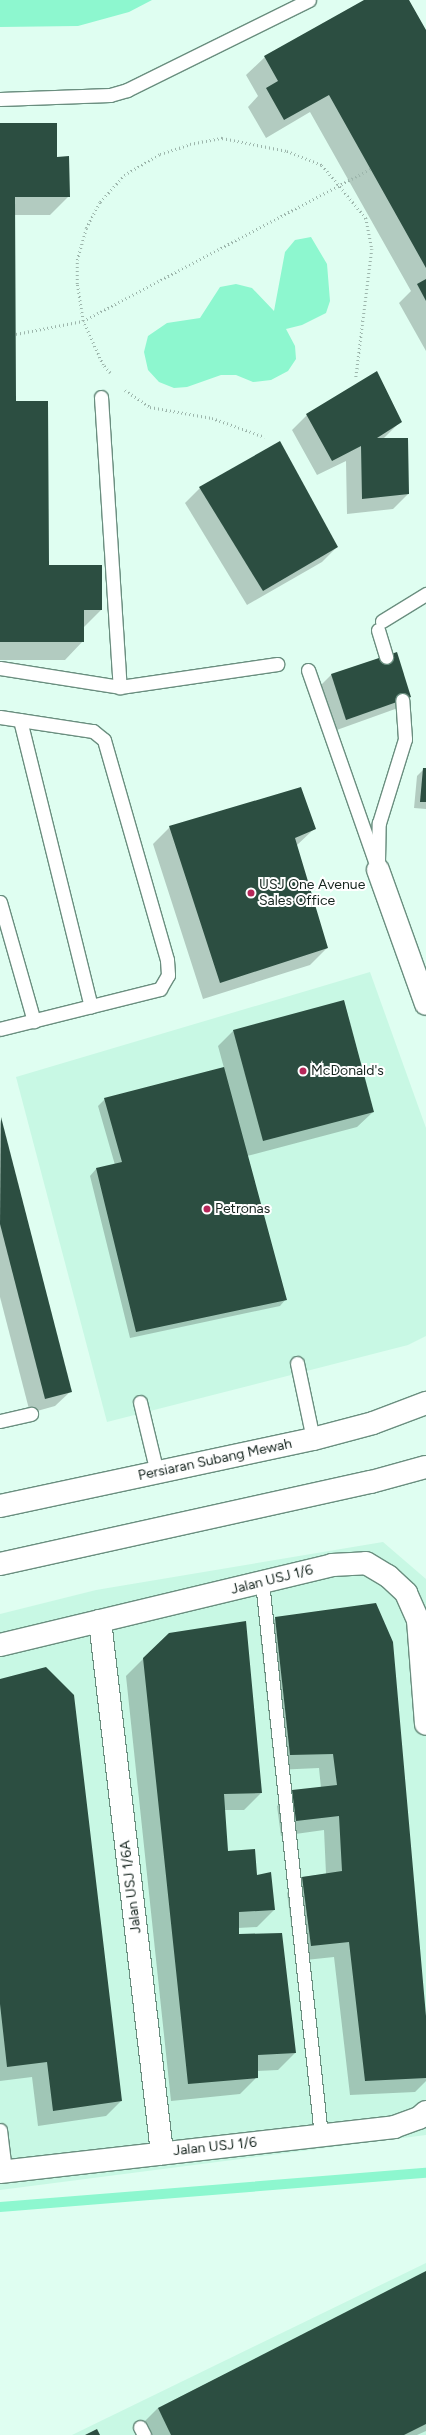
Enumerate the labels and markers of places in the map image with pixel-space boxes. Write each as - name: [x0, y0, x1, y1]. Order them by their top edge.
- place label: USJ One Avenue Sales Office: [259, 877, 365, 910]
- marker: USJ One Avenue Sales Office: [246, 888, 256, 898]
- place label: McDonald's: [311, 1063, 384, 1079]
- marker: McDonald's: [298, 1066, 308, 1076]
- place label: Petronas: [215, 1201, 270, 1217]
- marker: Petronas: [202, 1204, 212, 1214]

